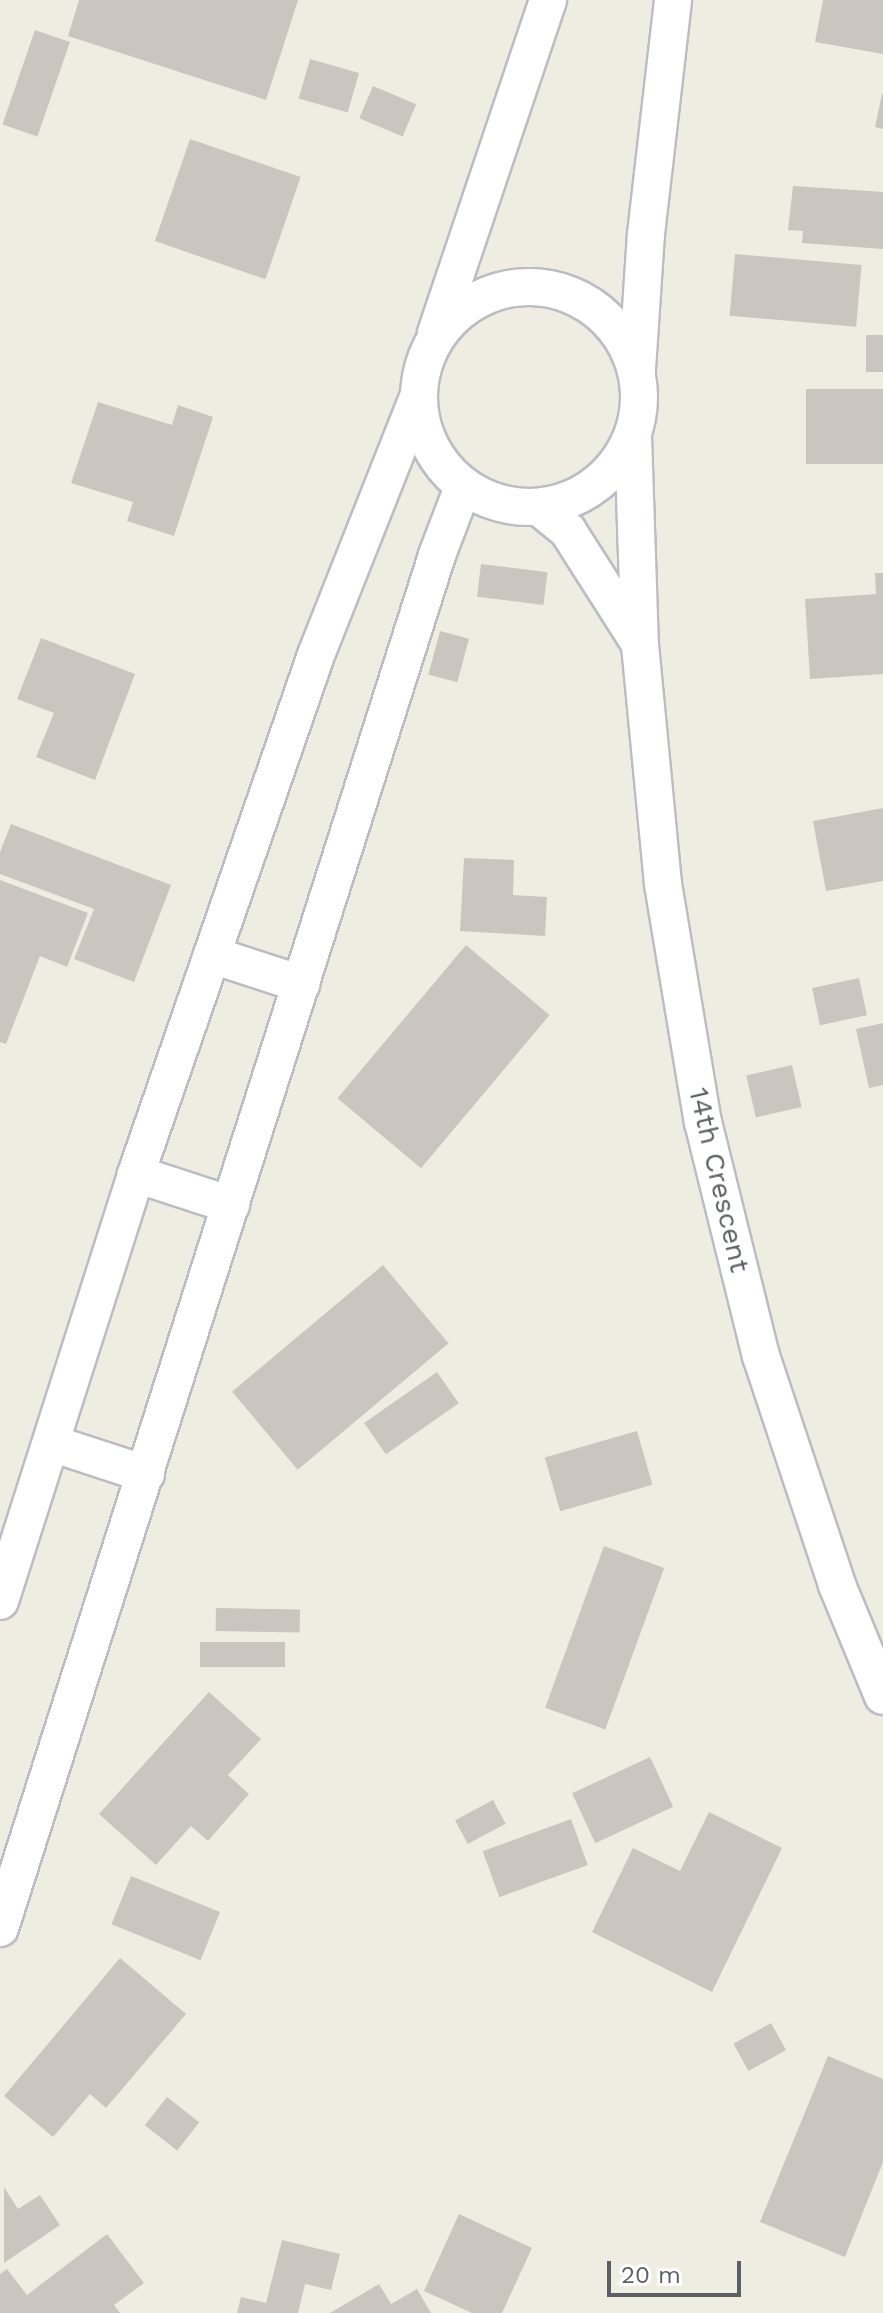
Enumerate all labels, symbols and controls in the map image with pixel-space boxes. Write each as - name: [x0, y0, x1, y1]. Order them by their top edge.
- street label: 14th Crescent: [681, 1084, 757, 1276]
- scale bar: [611, 2245, 745, 2295]
- text: 20 m: [621, 2261, 681, 2289]

